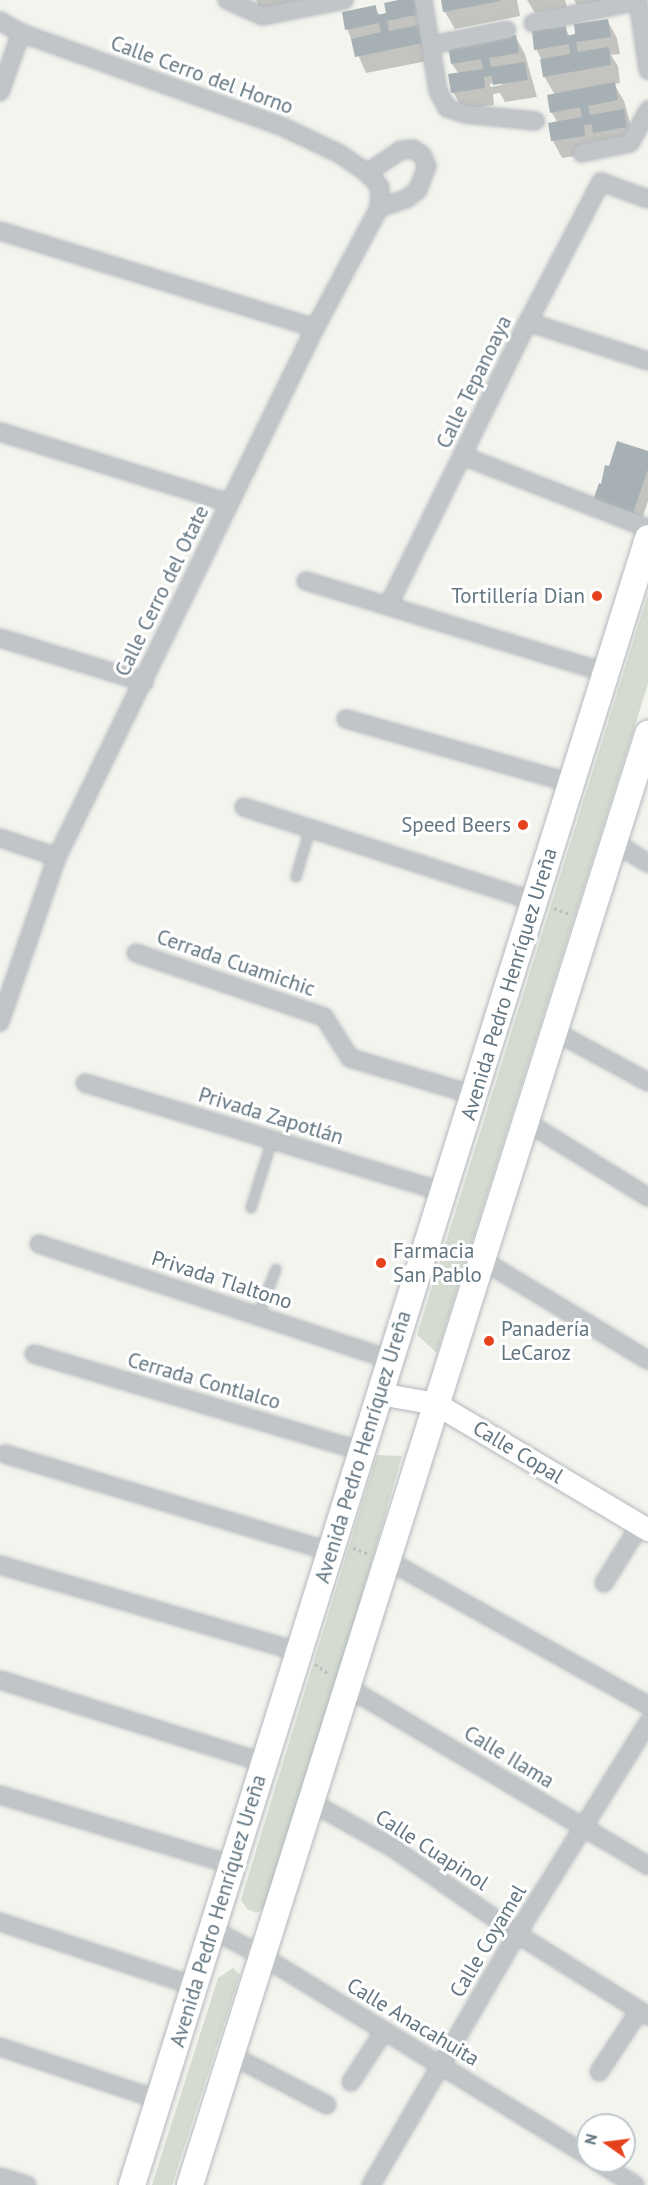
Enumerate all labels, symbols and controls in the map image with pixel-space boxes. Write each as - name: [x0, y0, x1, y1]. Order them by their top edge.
- street label: Calle Cerro del Horno: [107, 30, 297, 120]
- street label: Calle Tepanoaya: [431, 311, 517, 453]
- street label: Calle Cerro del Otate: [110, 502, 214, 680]
- place label: Tortillería Dian: [451, 583, 585, 609]
- marker: Tortillería Dian: [590, 589, 604, 603]
- place label: Speed Beers: [401, 812, 511, 838]
- marker: Speed Beers: [516, 818, 530, 832]
- street label: Avenida Pedro Henríquez Ureña: [455, 845, 563, 1123]
- street label: Cerrada Cuamichic: [153, 924, 319, 1002]
- street label: Privada Zapotlán: [195, 1082, 347, 1150]
- place label: Farmacia San Pablo: [393, 1238, 482, 1288]
- street label: Privada Tlaltono: [148, 1245, 296, 1315]
- marker: Farmacia San Pablo: [374, 1256, 388, 1270]
- street label: Avenida Pedro Henríquez Ureña: [309, 1308, 417, 1586]
- place label: Panadería LeCaroz: [501, 1316, 589, 1366]
- marker: Panadería LeCaroz: [482, 1334, 496, 1348]
- street label: Cerrada Contlalco: [125, 1347, 283, 1415]
- street label: Calle Copal: [468, 1415, 568, 1489]
- street label: Calle Ilama: [459, 1720, 559, 1794]
- street label: Avenida Pedro Henríquez Ureña: [164, 1772, 272, 2050]
- street label: Calle Cuapinol: [371, 1804, 493, 1896]
- street label: Calle Coyamel: [445, 1880, 531, 2002]
- street label: Calle Anacahuita: [342, 1972, 484, 2072]
- north arrow: [576, 2113, 636, 2173]
- text: N: [579, 2132, 601, 2147]

